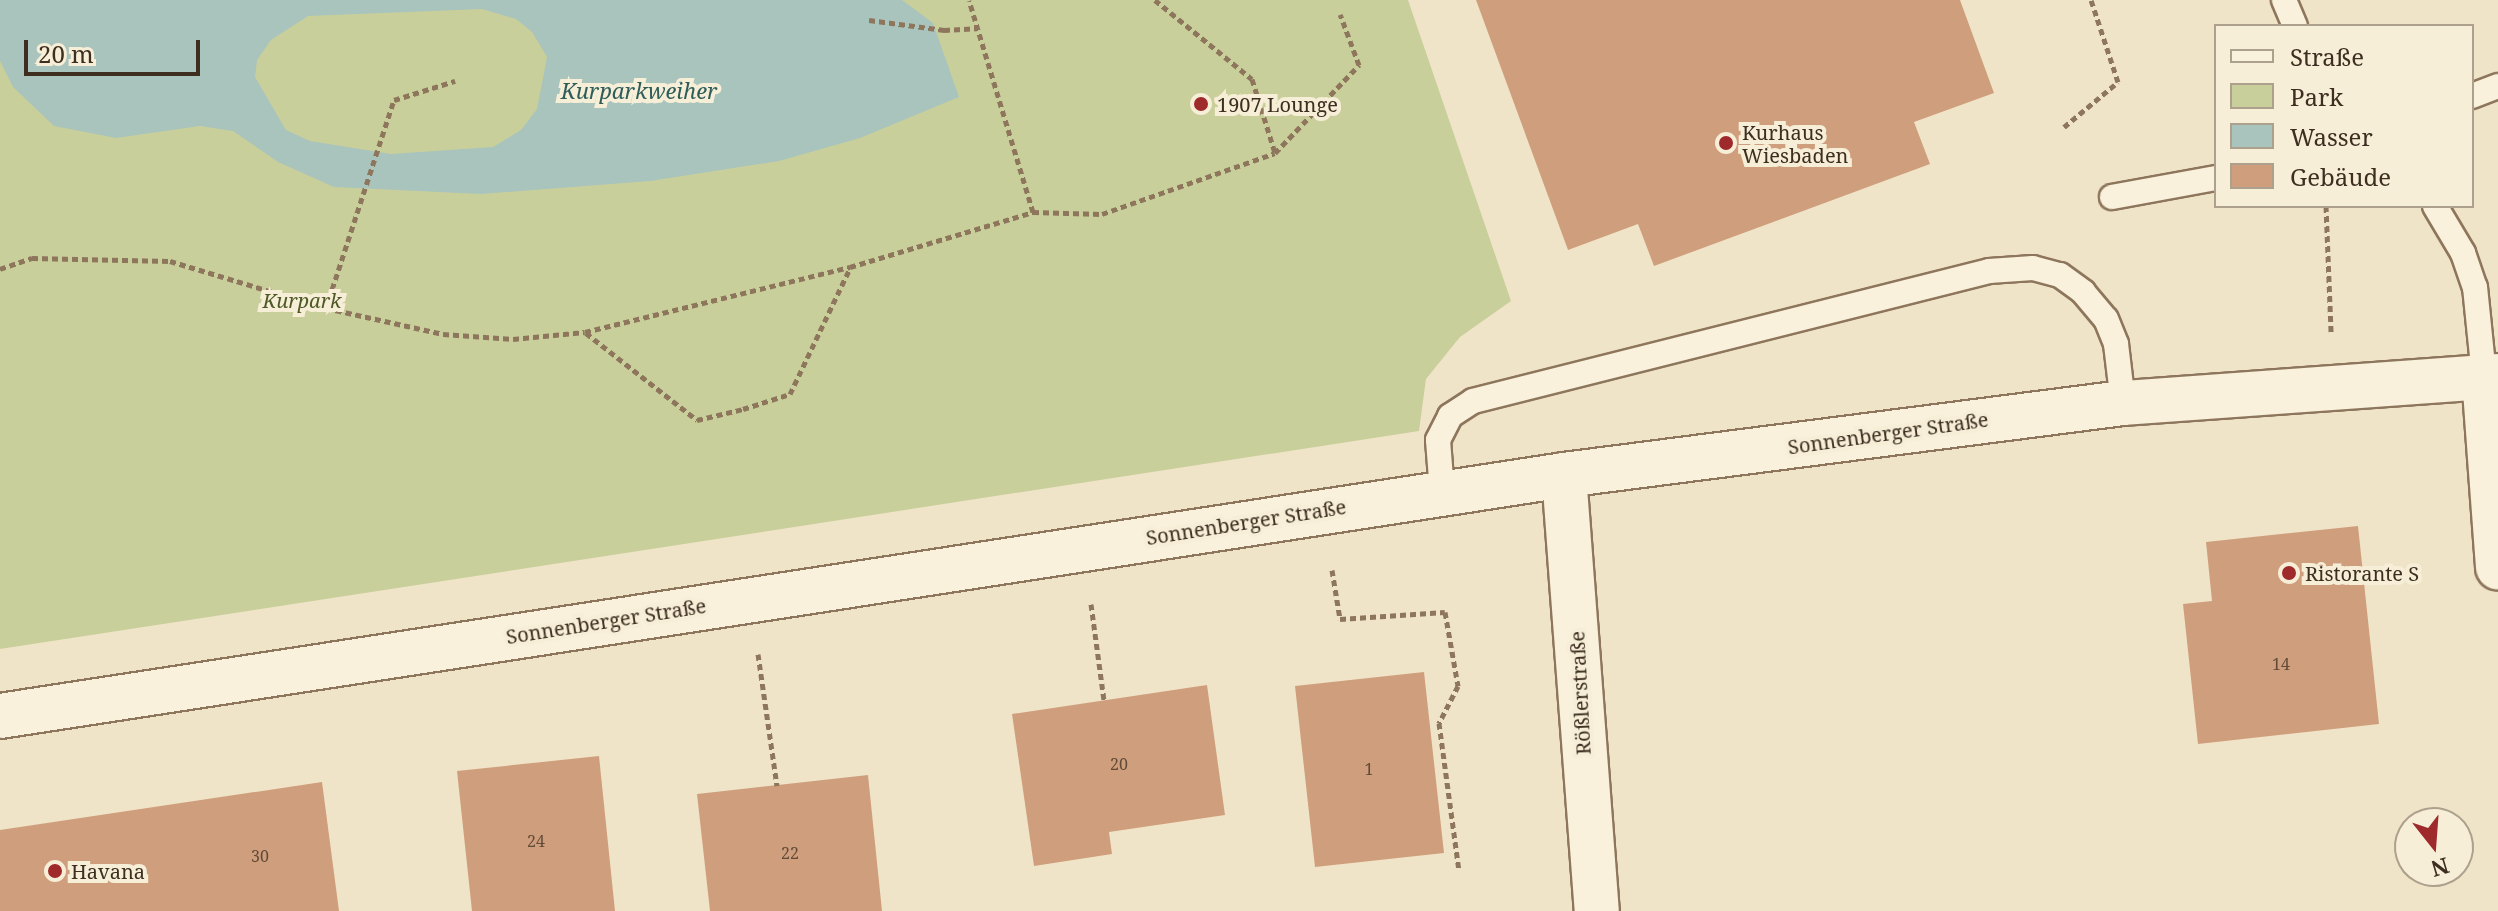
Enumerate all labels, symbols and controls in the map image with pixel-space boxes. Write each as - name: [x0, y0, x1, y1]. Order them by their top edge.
- scale bar: [28, 24, 204, 74]
- legend: [2214, 24, 2474, 208]
- text: 20 m: [38, 37, 94, 70]
- text: Straße: [2290, 40, 2364, 73]
- water label: Kurparkweiher: [561, 78, 717, 104]
- text: Park: [2290, 80, 2343, 113]
- place label: 1907 Lounge: [1217, 92, 1338, 116]
- marker: 1907 Lounge: [1192, 95, 1210, 113]
- place label: Kurhaus Wiesbaden: [1742, 120, 1848, 167]
- text: Wasser: [2290, 120, 2373, 153]
- marker: Kurhaus Wiesbaden: [1717, 134, 1735, 152]
- text: Gebäude: [2290, 160, 2391, 193]
- park label: Kurpark: [263, 288, 341, 312]
- street label: Sonnenberger Straße: [1786, 407, 1990, 459]
- street label: Sonnenberger Straße: [1144, 494, 1348, 550]
- place label: Ristorante S: [2305, 561, 2419, 585]
- marker: Ristorante S: [2280, 564, 2298, 582]
- street label: Sonnenberger Straße: [504, 593, 708, 649]
- street label: Rößlerstraße: [1565, 631, 1595, 755]
- house number: 14: [2272, 654, 2290, 674]
- house number: 20: [1110, 754, 1128, 774]
- house number: 1: [1365, 759, 1373, 779]
- north arrow: [2394, 807, 2474, 887]
- house number: 24: [527, 831, 545, 851]
- house number: 22: [781, 843, 799, 863]
- house number: 30: [251, 846, 269, 866]
- text: N: [2428, 851, 2453, 885]
- place label: Havana: [71, 859, 145, 883]
- marker: Havana: [46, 862, 64, 880]

